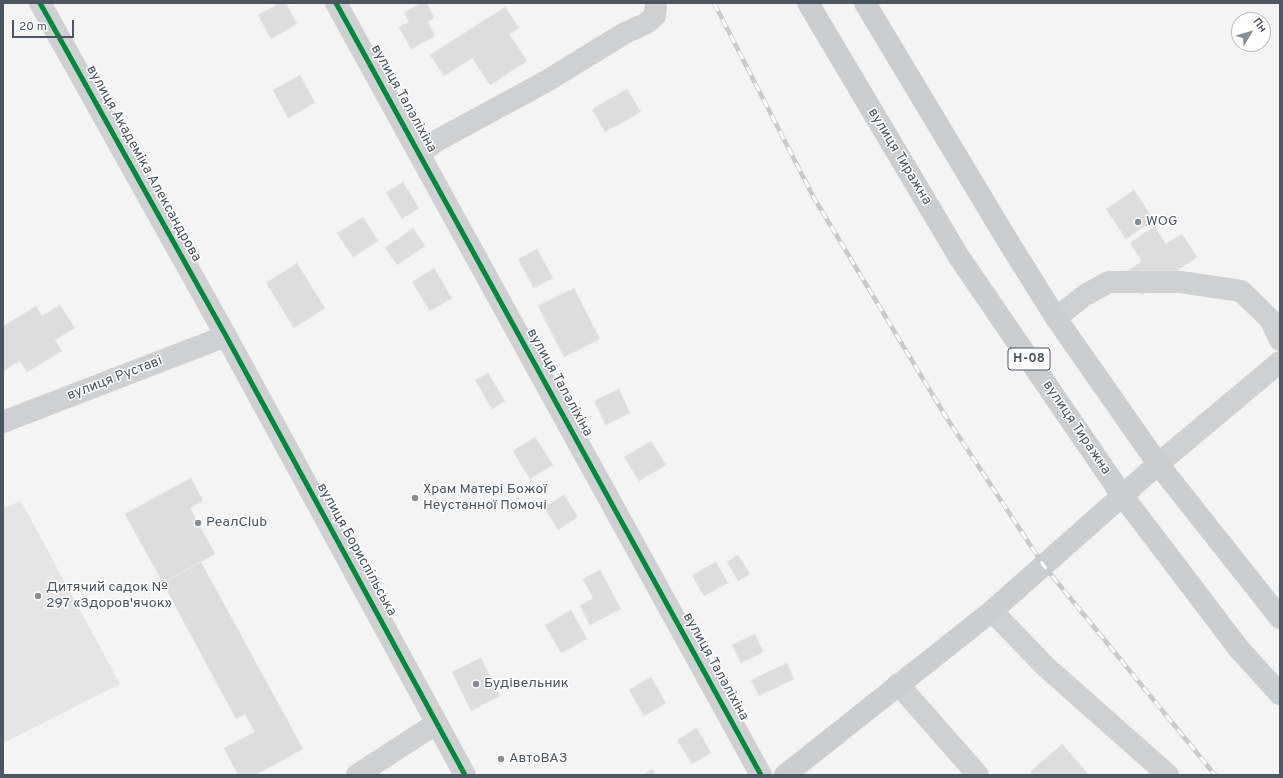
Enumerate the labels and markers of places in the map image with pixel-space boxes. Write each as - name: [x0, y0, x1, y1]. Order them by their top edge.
- place label: WOG: [1146, 214, 1178, 230]
- marker: WOG: [1133, 217, 1143, 227]
- place label: Храм Матері Божої Неустанної Помочі: [423, 482, 547, 514]
- marker: Храм Матері Божої Неустанної Помочі: [410, 493, 420, 503]
- place label: РеалClub: [206, 515, 267, 531]
- marker: РеалClub: [193, 518, 203, 528]
- place label: Дитячий садок № 297 «Здоров'ячок»: [46, 580, 172, 612]
- marker: Дитячий садок № 297 «Здоров'ячок»: [33, 591, 43, 601]
- place label: Будівельник: [484, 676, 569, 692]
- marker: Будівельник: [471, 679, 481, 689]
- place label: АвтоВАЗ: [509, 751, 568, 767]
- marker: АвтоВАЗ: [496, 754, 506, 764]

